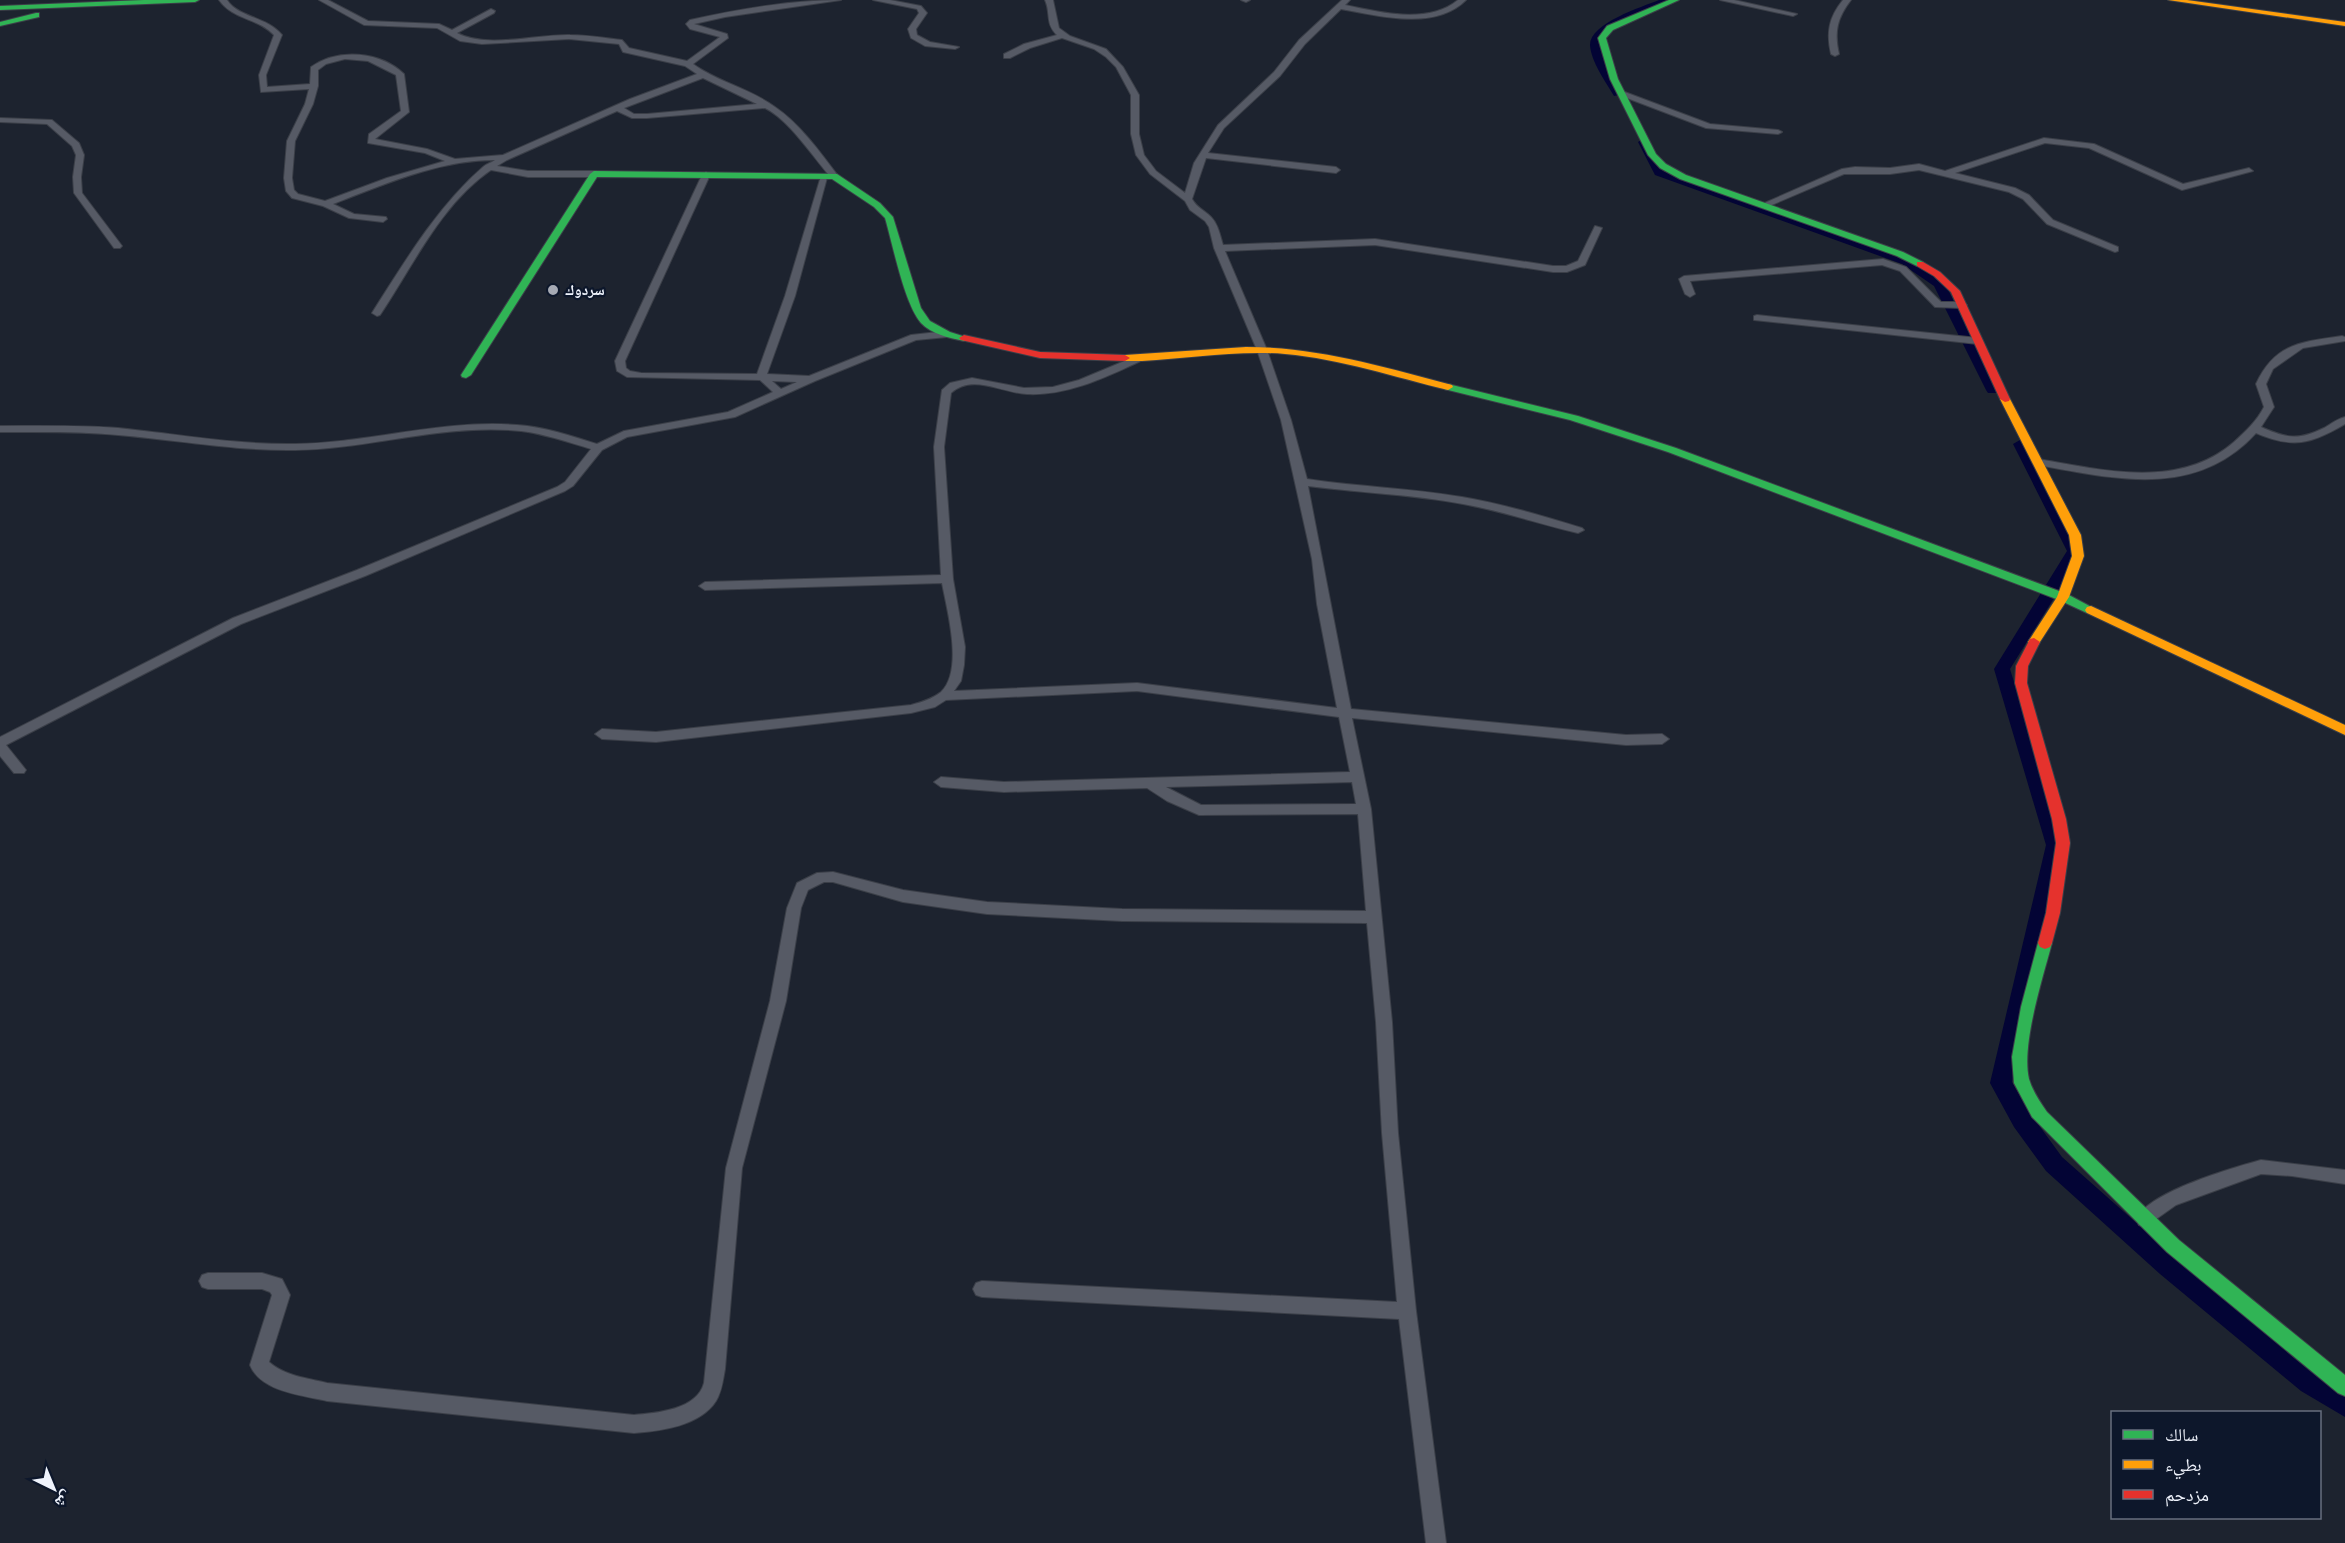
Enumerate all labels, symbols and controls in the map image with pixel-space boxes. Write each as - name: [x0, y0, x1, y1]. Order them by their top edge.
- place label: سردوك: [565, 280, 605, 298]
- marker: سردوك: [546, 283, 560, 297]
- legend: [2111, 1411, 2321, 1519]
- text: سالك: [2165, 1423, 2198, 1445]
- text: بطيء: [2165, 1453, 2202, 1480]
- north arrow: [24, 1459, 84, 1519]
- text: مزدحم: [2165, 1483, 2209, 1507]
- text: ش: [51, 1487, 77, 1513]

